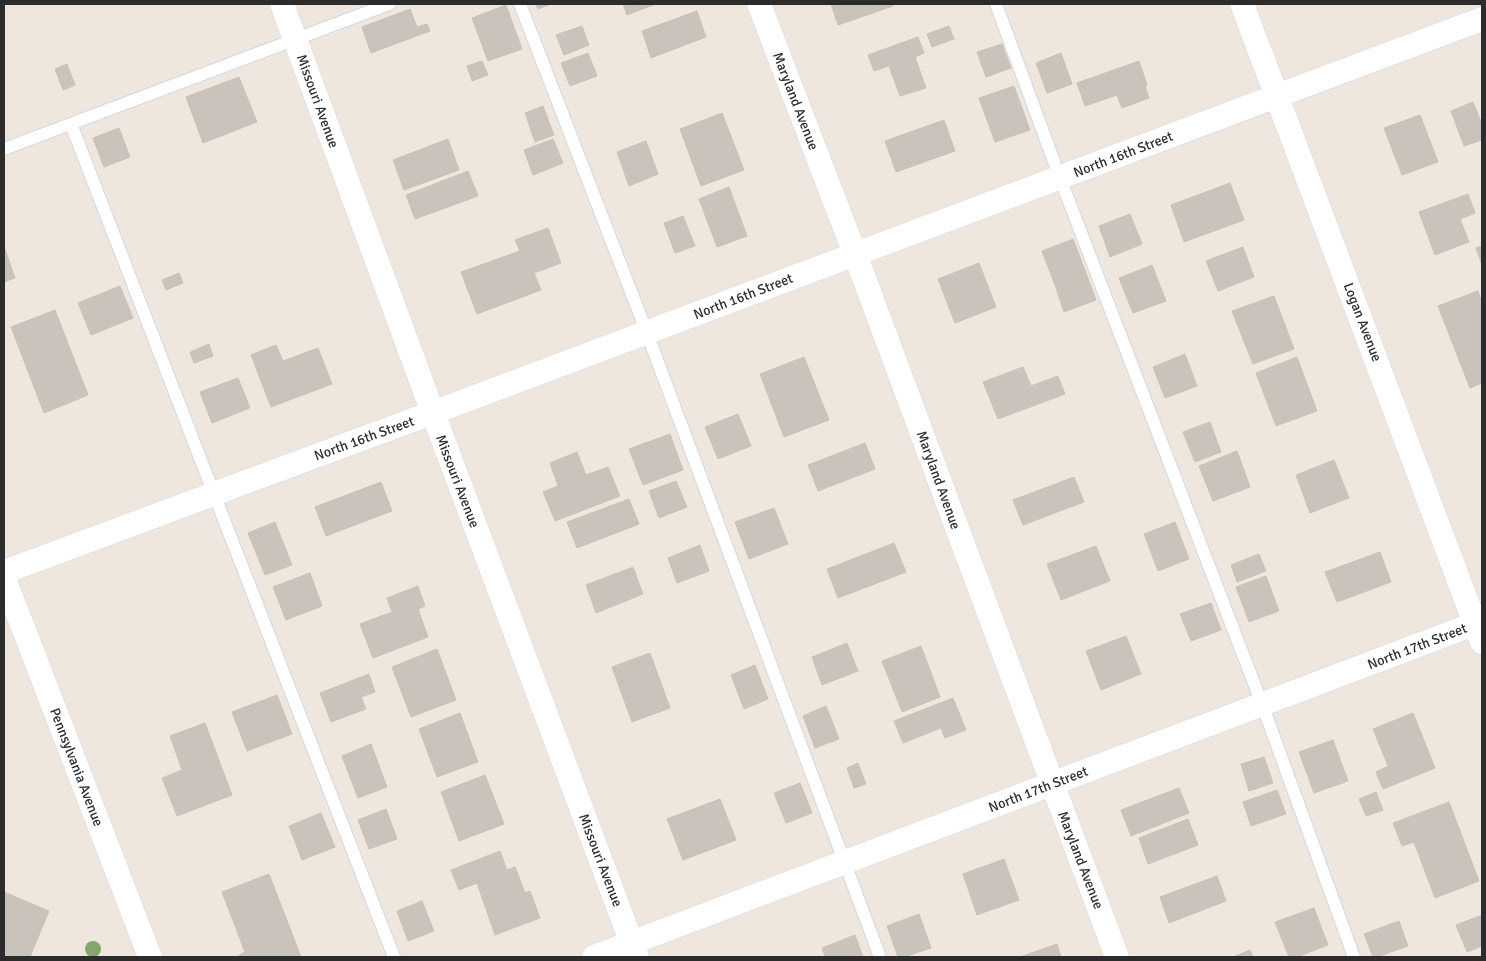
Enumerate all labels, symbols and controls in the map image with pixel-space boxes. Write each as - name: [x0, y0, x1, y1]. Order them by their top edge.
- street label: Maryland Avenue: [769, 50, 822, 153]
- street label: Missouri Avenue: [293, 52, 342, 150]
- street label: North 16th Street: [1071, 128, 1175, 181]
- street label: North 16th Street: [691, 270, 795, 323]
- street label: Logan Avenue: [1340, 280, 1385, 364]
- street label: North 16th Street: [312, 412, 417, 464]
- street label: Maryland Avenue: [913, 429, 964, 532]
- street label: Missouri Avenue: [432, 432, 483, 530]
- street label: North 17th Street: [1365, 620, 1469, 673]
- street label: Pennsylvania Avenue: [46, 706, 107, 829]
- street label: North 17th Street: [986, 763, 1090, 816]
- street label: Maryland Avenue: [1054, 809, 1107, 912]
- street label: Missouri Avenue: [575, 811, 626, 909]

